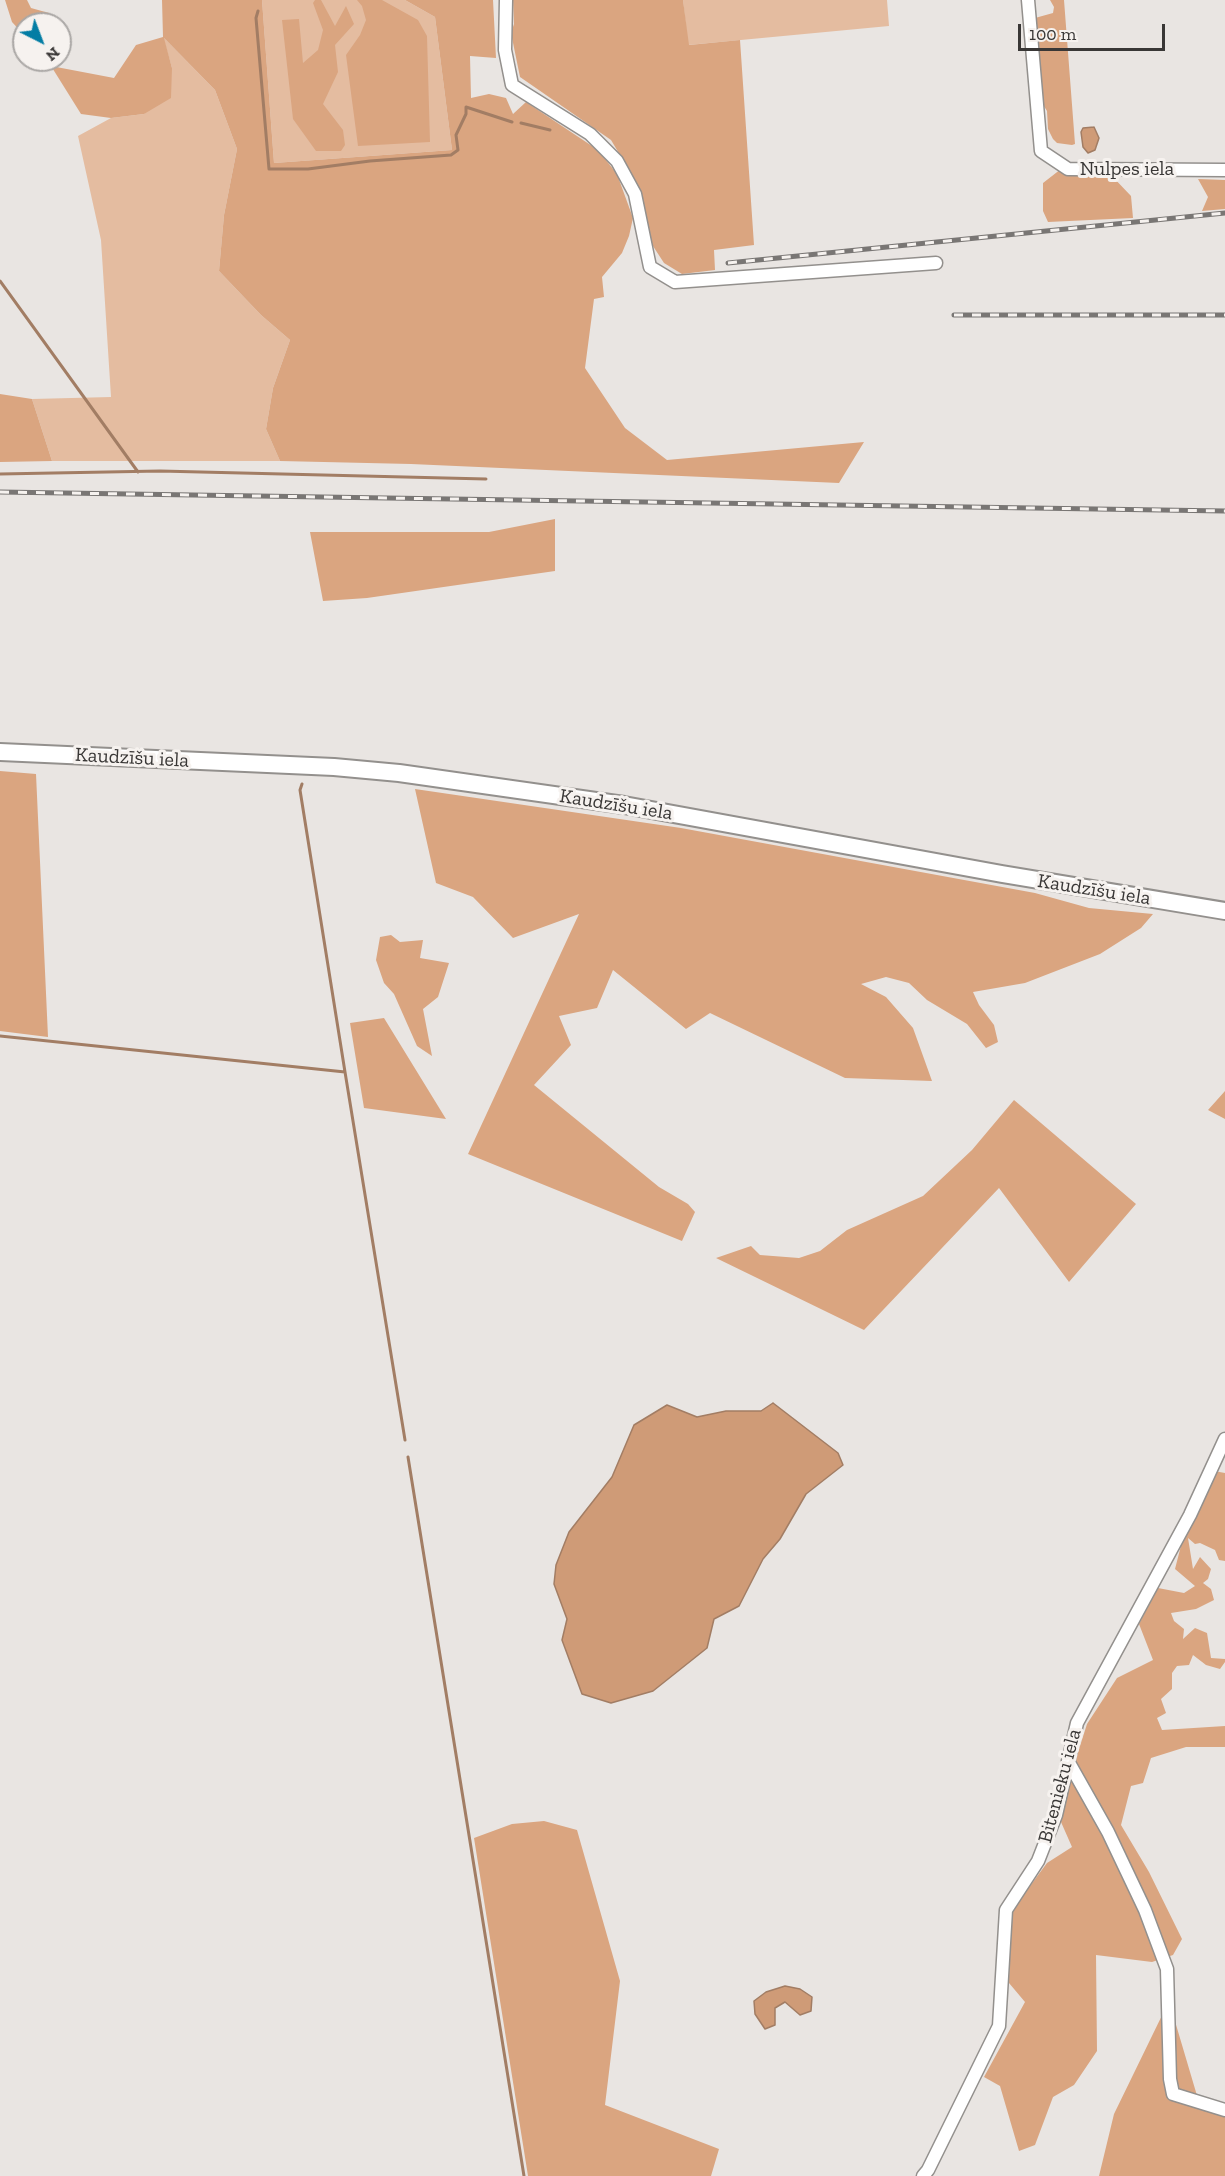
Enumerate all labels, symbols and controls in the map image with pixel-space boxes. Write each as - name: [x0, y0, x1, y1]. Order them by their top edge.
- north arrow: [12, 12, 72, 72]
- scale bar: [1021, 12, 1168, 50]
- text: 100 m: [1029, 23, 1076, 45]
- text: N: [42, 43, 64, 65]
- street label: Nulpes iela: [1080, 157, 1174, 181]
- street label: Kaudzīšu iela: [74, 743, 190, 773]
- street label: Kaudzīšu iela: [558, 784, 674, 826]
- street label: Kaudzīšu iela: [1036, 869, 1152, 911]
- street label: Bitenieku iela: [1033, 1726, 1087, 1846]

